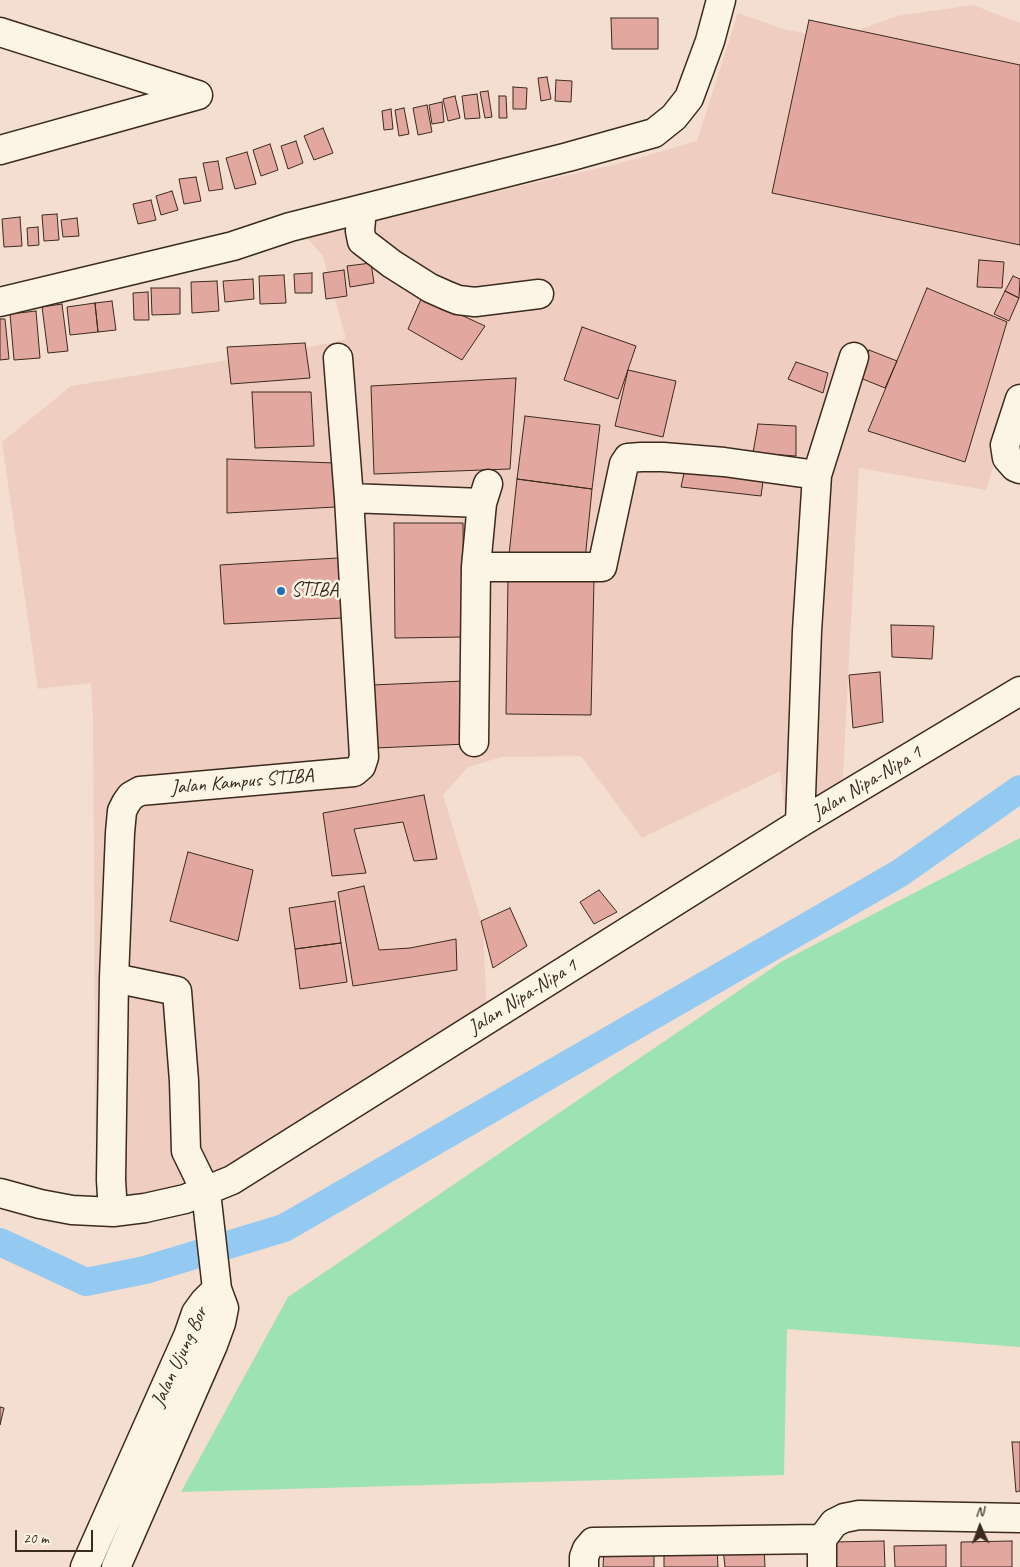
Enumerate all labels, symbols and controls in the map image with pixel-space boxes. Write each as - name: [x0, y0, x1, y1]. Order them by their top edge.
- place label: STIBA: [291, 579, 338, 603]
- marker: STIBA: [275, 585, 287, 597]
- street label: Jalan Nipa-Nipa 1: [808, 741, 926, 825]
- street label: Jalan Kampus STIBA: [170, 764, 314, 800]
- street label: Jalan Nipa-Nipa 1: [464, 954, 582, 1040]
- street label: Jalan Ujung Bor: [146, 1303, 214, 1411]
- north arrow: [955, 1502, 1005, 1552]
- text: N: [975, 1503, 984, 1520]
- scale bar: [18, 1520, 95, 1552]
- text: 20 m: [23, 1529, 49, 1548]

